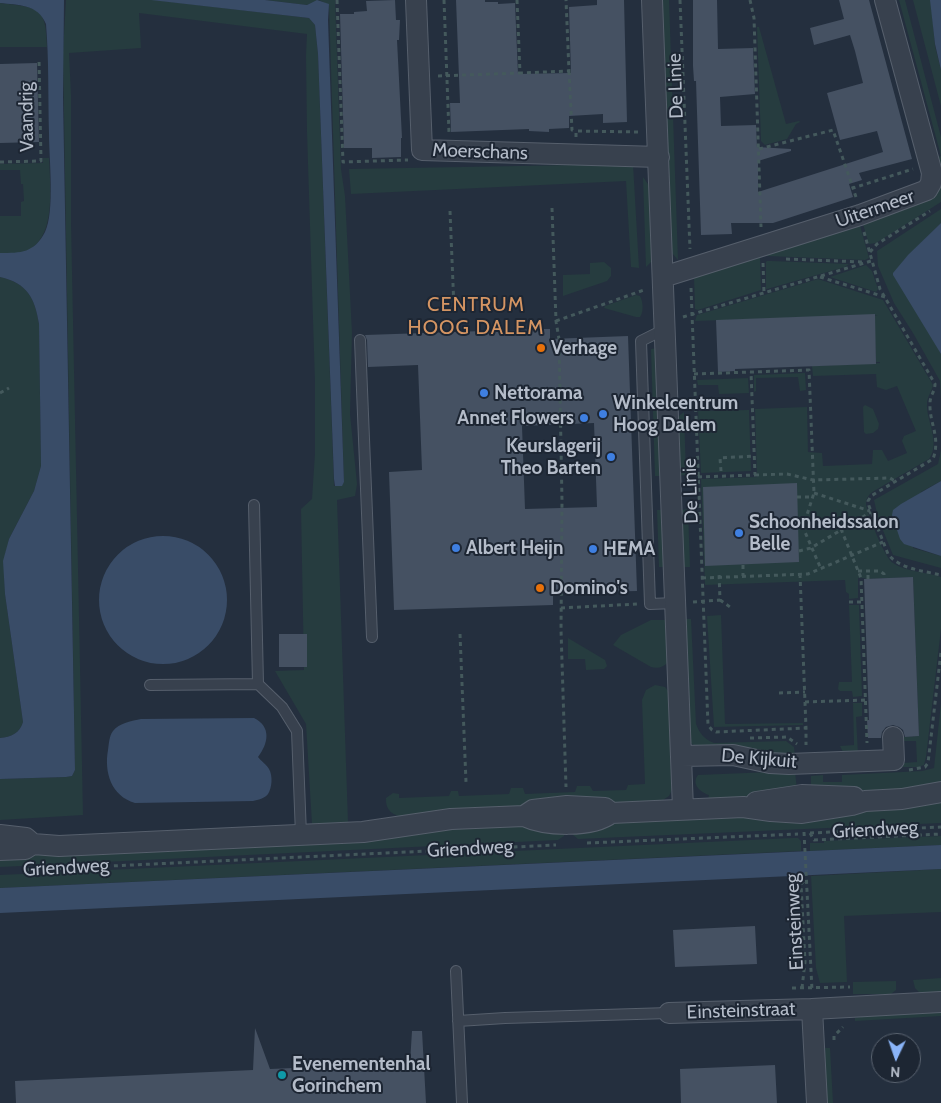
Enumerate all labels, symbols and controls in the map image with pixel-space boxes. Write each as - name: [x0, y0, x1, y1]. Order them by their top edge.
- street label: De Linie: [663, 53, 689, 119]
- street label: Vaandrig: [15, 82, 39, 152]
- street label: Moerschans: [432, 139, 528, 165]
- street label: Uitermeer: [833, 185, 917, 233]
- district label: CENTRUM HOOG DALEM: [406, 293, 546, 340]
- place label: Verhage: [551, 337, 617, 359]
- marker: Verhage: [535, 342, 547, 354]
- place label: Nettorama: [494, 382, 582, 404]
- marker: Nettorama: [478, 387, 490, 399]
- place label: Winkelcentrum Hoog Dalem: [613, 392, 738, 436]
- place label: Annet Flowers: [457, 407, 574, 429]
- marker: Winkelcentrum Hoog Dalem: [597, 408, 609, 420]
- marker: Annet Flowers: [578, 412, 590, 424]
- place label: Keurslagerij Theo Barten: [501, 435, 601, 479]
- marker: Keurslagerij Theo Barten: [605, 451, 617, 463]
- street label: De Linie: [678, 458, 704, 524]
- place label: Schoonheidssalon Belle: [749, 511, 899, 555]
- marker: Schoonheidssalon Belle: [733, 527, 745, 539]
- place label: Albert Heijn: [466, 537, 563, 559]
- place label: HEMA: [603, 538, 655, 560]
- marker: Albert Heijn: [450, 542, 462, 554]
- marker: HEMA: [587, 543, 599, 555]
- place label: Domino's: [550, 577, 628, 599]
- marker: Domino's: [534, 582, 546, 594]
- street label: De Kijkuit: [720, 744, 798, 774]
- street label: Griendweg: [831, 816, 919, 844]
- street label: Griendweg: [426, 835, 514, 863]
- street label: Griendweg: [22, 854, 110, 882]
- street label: Einsteinweg: [781, 873, 809, 971]
- street label: Einsteinstraat: [686, 998, 796, 1024]
- north arrow: [871, 1033, 921, 1083]
- place label: Evenementenhal Gorinchem: [292, 1053, 431, 1097]
- text: N: [890, 1063, 901, 1081]
- marker: Evenementenhal Gorinchem: [276, 1069, 288, 1081]

